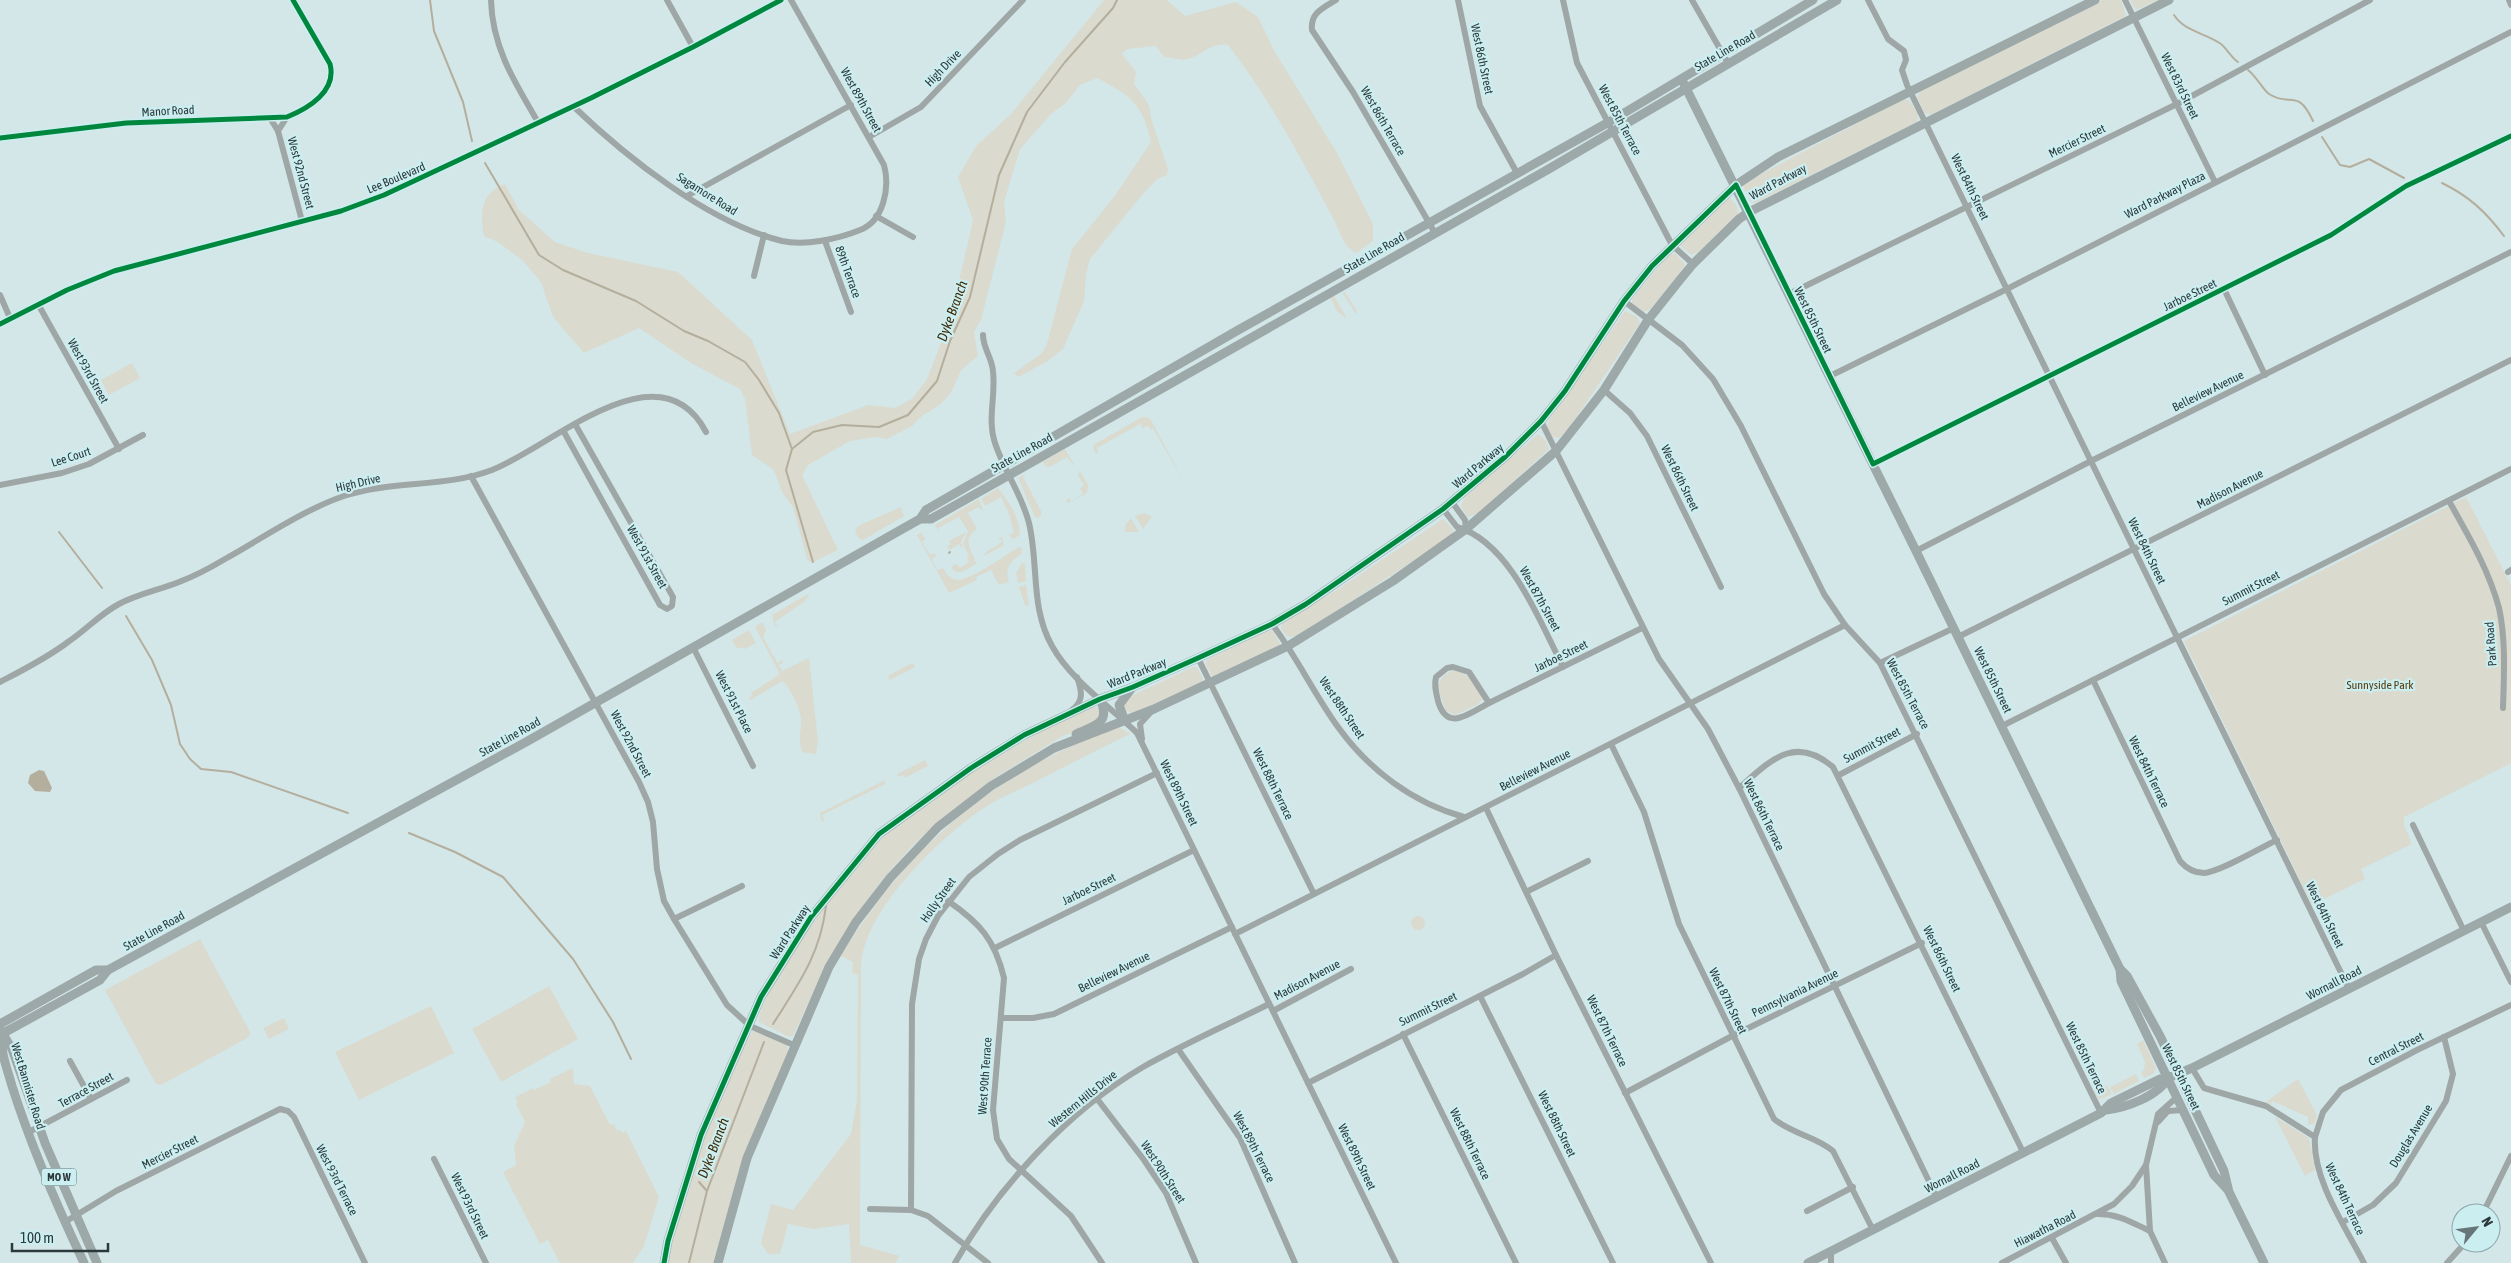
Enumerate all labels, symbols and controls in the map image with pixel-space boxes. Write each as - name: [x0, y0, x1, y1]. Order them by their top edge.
- street label: West 86th Street: [1468, 22, 1496, 96]
- street label: State Line Road: [1692, 28, 1758, 74]
- street label: High Drive: [922, 47, 964, 89]
- street label: West 83rd Street: [2158, 51, 2202, 122]
- street label: West 89th Street: [838, 65, 885, 135]
- street label: West 85th Terrace: [1596, 82, 1644, 158]
- street label: West 86th Terrace: [1358, 84, 1408, 158]
- street label: Manor Road: [141, 103, 195, 119]
- street label: Mercier Street: [2046, 121, 2108, 161]
- street label: West 92nd Street: [285, 136, 317, 211]
- street label: West 84th Street: [1948, 152, 1992, 223]
- street label: Lee Boulevard: [365, 159, 427, 197]
- street label: Ward Parkway: [1747, 161, 1809, 203]
- street label: Ward Parkway Plaza: [2122, 169, 2208, 221]
- street label: Sagamore Road: [674, 170, 740, 218]
- street label: State Line Road: [1341, 230, 1407, 276]
- street label: 89th Terrace: [832, 244, 864, 300]
- street label: Jarboe Street: [2161, 276, 2219, 314]
- water label: Dyke Branch: [934, 278, 970, 344]
- street label: West 85th Street: [1791, 285, 1835, 356]
- street label: West 93rd Street: [65, 336, 112, 406]
- street label: Belleview Avenue: [2170, 368, 2246, 414]
- street label: State Line Road: [989, 430, 1055, 476]
- street label: Ward Parkway: [1450, 441, 1506, 491]
- street label: West 86th Street: [1658, 443, 1702, 514]
- street label: Lee Court: [49, 444, 93, 470]
- street label: Madison Avenue: [2194, 466, 2266, 512]
- street label: High Drive: [334, 471, 382, 495]
- street label: West 84th Street: [2125, 516, 2169, 587]
- street label: West 91st Street: [624, 523, 670, 592]
- street label: West 87th Street: [1517, 564, 1564, 634]
- street label: Summit Street: [2220, 567, 2282, 608]
- street label: Park Road: [2482, 621, 2500, 667]
- street label: Jarboe Street: [1532, 637, 1590, 675]
- street label: West 85th Street: [1971, 645, 2015, 716]
- street label: Ward Parkway: [1105, 655, 1169, 691]
- street label: West 85th Terrace: [1884, 656, 1932, 732]
- street label: West 91st Place: [712, 668, 756, 736]
- street label: West 88th Street: [1316, 674, 1368, 742]
- park label: Sunnyside Park: [2346, 678, 2414, 692]
- street label: West 92nd Street: [607, 708, 655, 780]
- street label: State Line Road: [477, 714, 543, 760]
- street label: Summit Street: [1841, 724, 1903, 766]
- street label: West 84th Terrace: [2126, 734, 2172, 810]
- street label: West 88th Terrace: [1250, 746, 1296, 822]
- street label: Belleview Avenue: [1497, 746, 1573, 794]
- street label: West 89th Street: [1157, 758, 1201, 829]
- street label: West 86th Terrace: [1741, 777, 1787, 853]
- street label: Jarboe Street: [1060, 870, 1118, 908]
- street label: Holly Street: [917, 874, 959, 925]
- street label: West 84th Street: [2303, 880, 2347, 951]
- street label: Ward Parkway: [767, 902, 813, 962]
- street label: State Line Road: [121, 908, 187, 954]
- street label: West 86th Street: [1920, 924, 1964, 995]
- street label: Belleview Avenue: [1076, 949, 1152, 995]
- street label: Madison Avenue: [1272, 957, 1342, 1003]
- street label: Wornall Road: [2304, 963, 2364, 1003]
- street label: West 87th Street: [1706, 966, 1750, 1037]
- street label: Pennsylvania Avenue: [1749, 966, 1841, 1020]
- street label: Summit Street: [1397, 989, 1460, 1029]
- street label: West 87th Terrace: [1584, 993, 1630, 1069]
- street label: West 85th Terrace: [2063, 1020, 2109, 1096]
- street label: Central Street: [2366, 1029, 2426, 1069]
- street label: West 90th Terrace: [975, 1037, 995, 1115]
- street label: West Bannister Road: [8, 1041, 48, 1131]
- street label: West 85th Street: [2159, 1042, 2203, 1113]
- street label: Western Hills Drive: [1046, 1067, 1120, 1131]
- street label: Terrace Street: [56, 1069, 116, 1111]
- street label: West 88th Street: [1535, 1089, 1579, 1160]
- street label: Douglas Avenue: [2387, 1102, 2435, 1170]
- street label: West 88th Terrace: [1447, 1106, 1493, 1182]
- street label: West 89th Terrace: [1230, 1109, 1278, 1185]
- water label: Dyke Branch: [694, 1115, 732, 1180]
- street label: West 89th Street: [1335, 1122, 1379, 1193]
- street label: Mercier Street: [140, 1132, 201, 1172]
- street label: West 90th Street: [1138, 1138, 1189, 1206]
- street label: West 93rd Terrace: [313, 1142, 361, 1218]
- street label: Wornall Road: [1922, 1156, 1982, 1196]
- street label: West 84th Terrace: [2322, 1161, 2368, 1237]
- road number: MO W: [42, 1168, 76, 1186]
- street label: West 93rd Street: [448, 1171, 492, 1242]
- north arrow: [2451, 1203, 2501, 1253]
- street label: Hiawatha Road: [2012, 1207, 2078, 1251]
- text: N: [2478, 1214, 2496, 1229]
- scale bar: [12, 1220, 109, 1252]
- text: 100 m: [20, 1229, 54, 1246]

